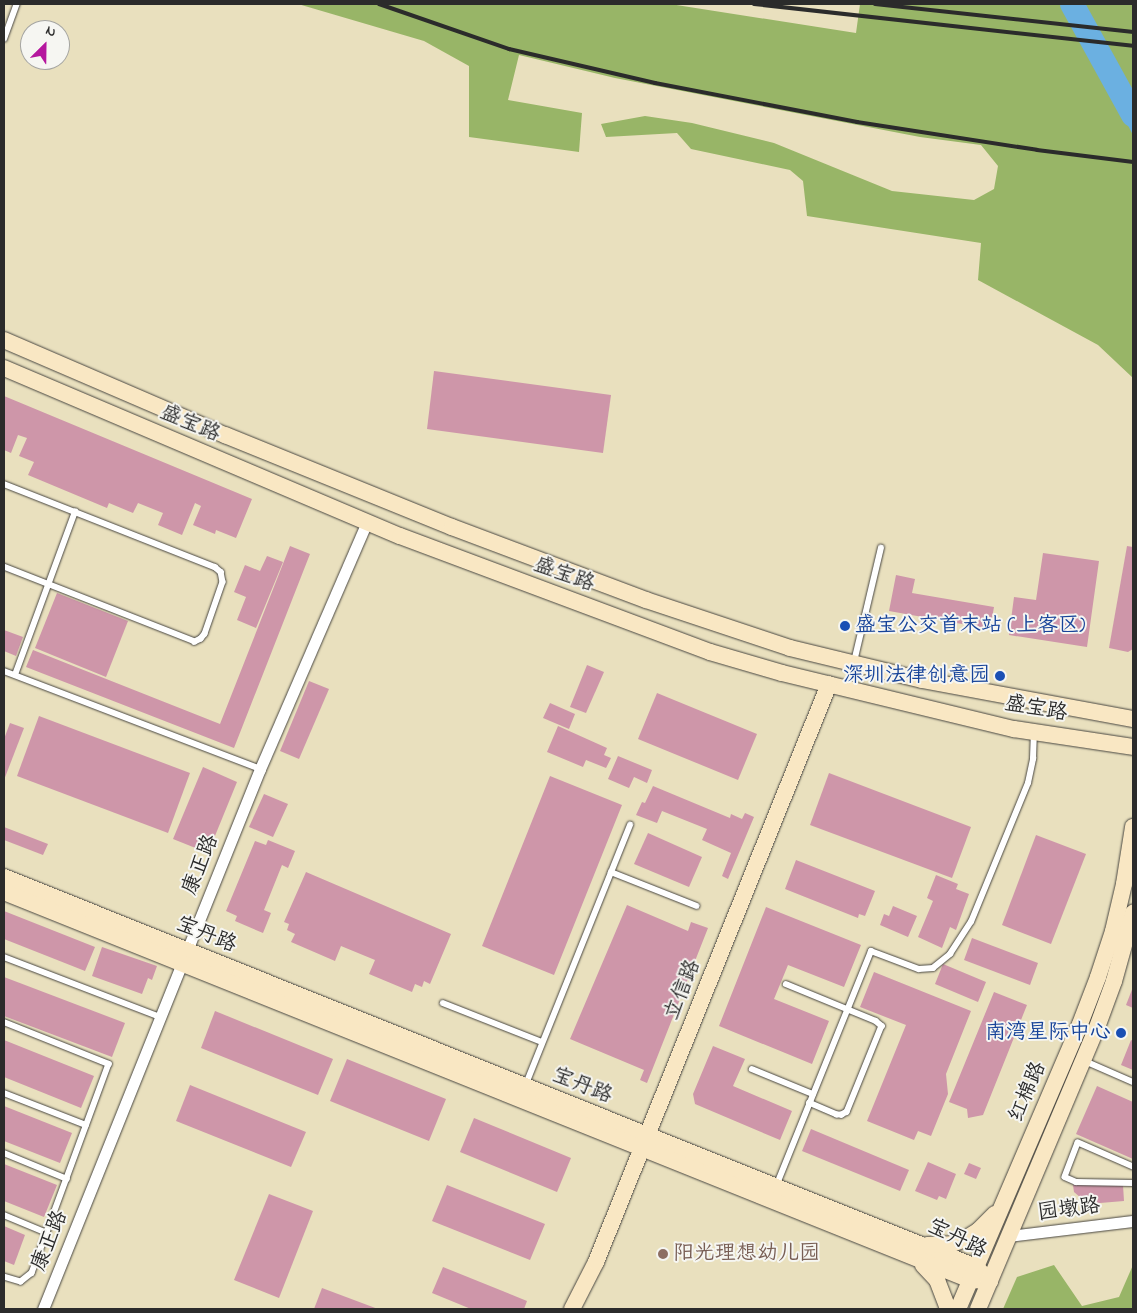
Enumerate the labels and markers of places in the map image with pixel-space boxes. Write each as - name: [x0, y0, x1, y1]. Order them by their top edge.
- place label: 盛宝公交首末站 (上客区): [855, 613, 1085, 639]
- marker: 盛宝公交首末站 (上客区): [839, 620, 851, 632]
- place label: 深圳法律创意园: [843, 663, 990, 689]
- marker: 深圳法律创意园: [994, 670, 1006, 682]
- place label: 南湾星际中心: [985, 1020, 1111, 1046]
- marker: 南湾星际中心: [1115, 1027, 1127, 1039]
- place label: 阳光理想幼儿园: [673, 1241, 820, 1267]
- marker: 阳光理想幼儿园: [657, 1248, 669, 1260]

